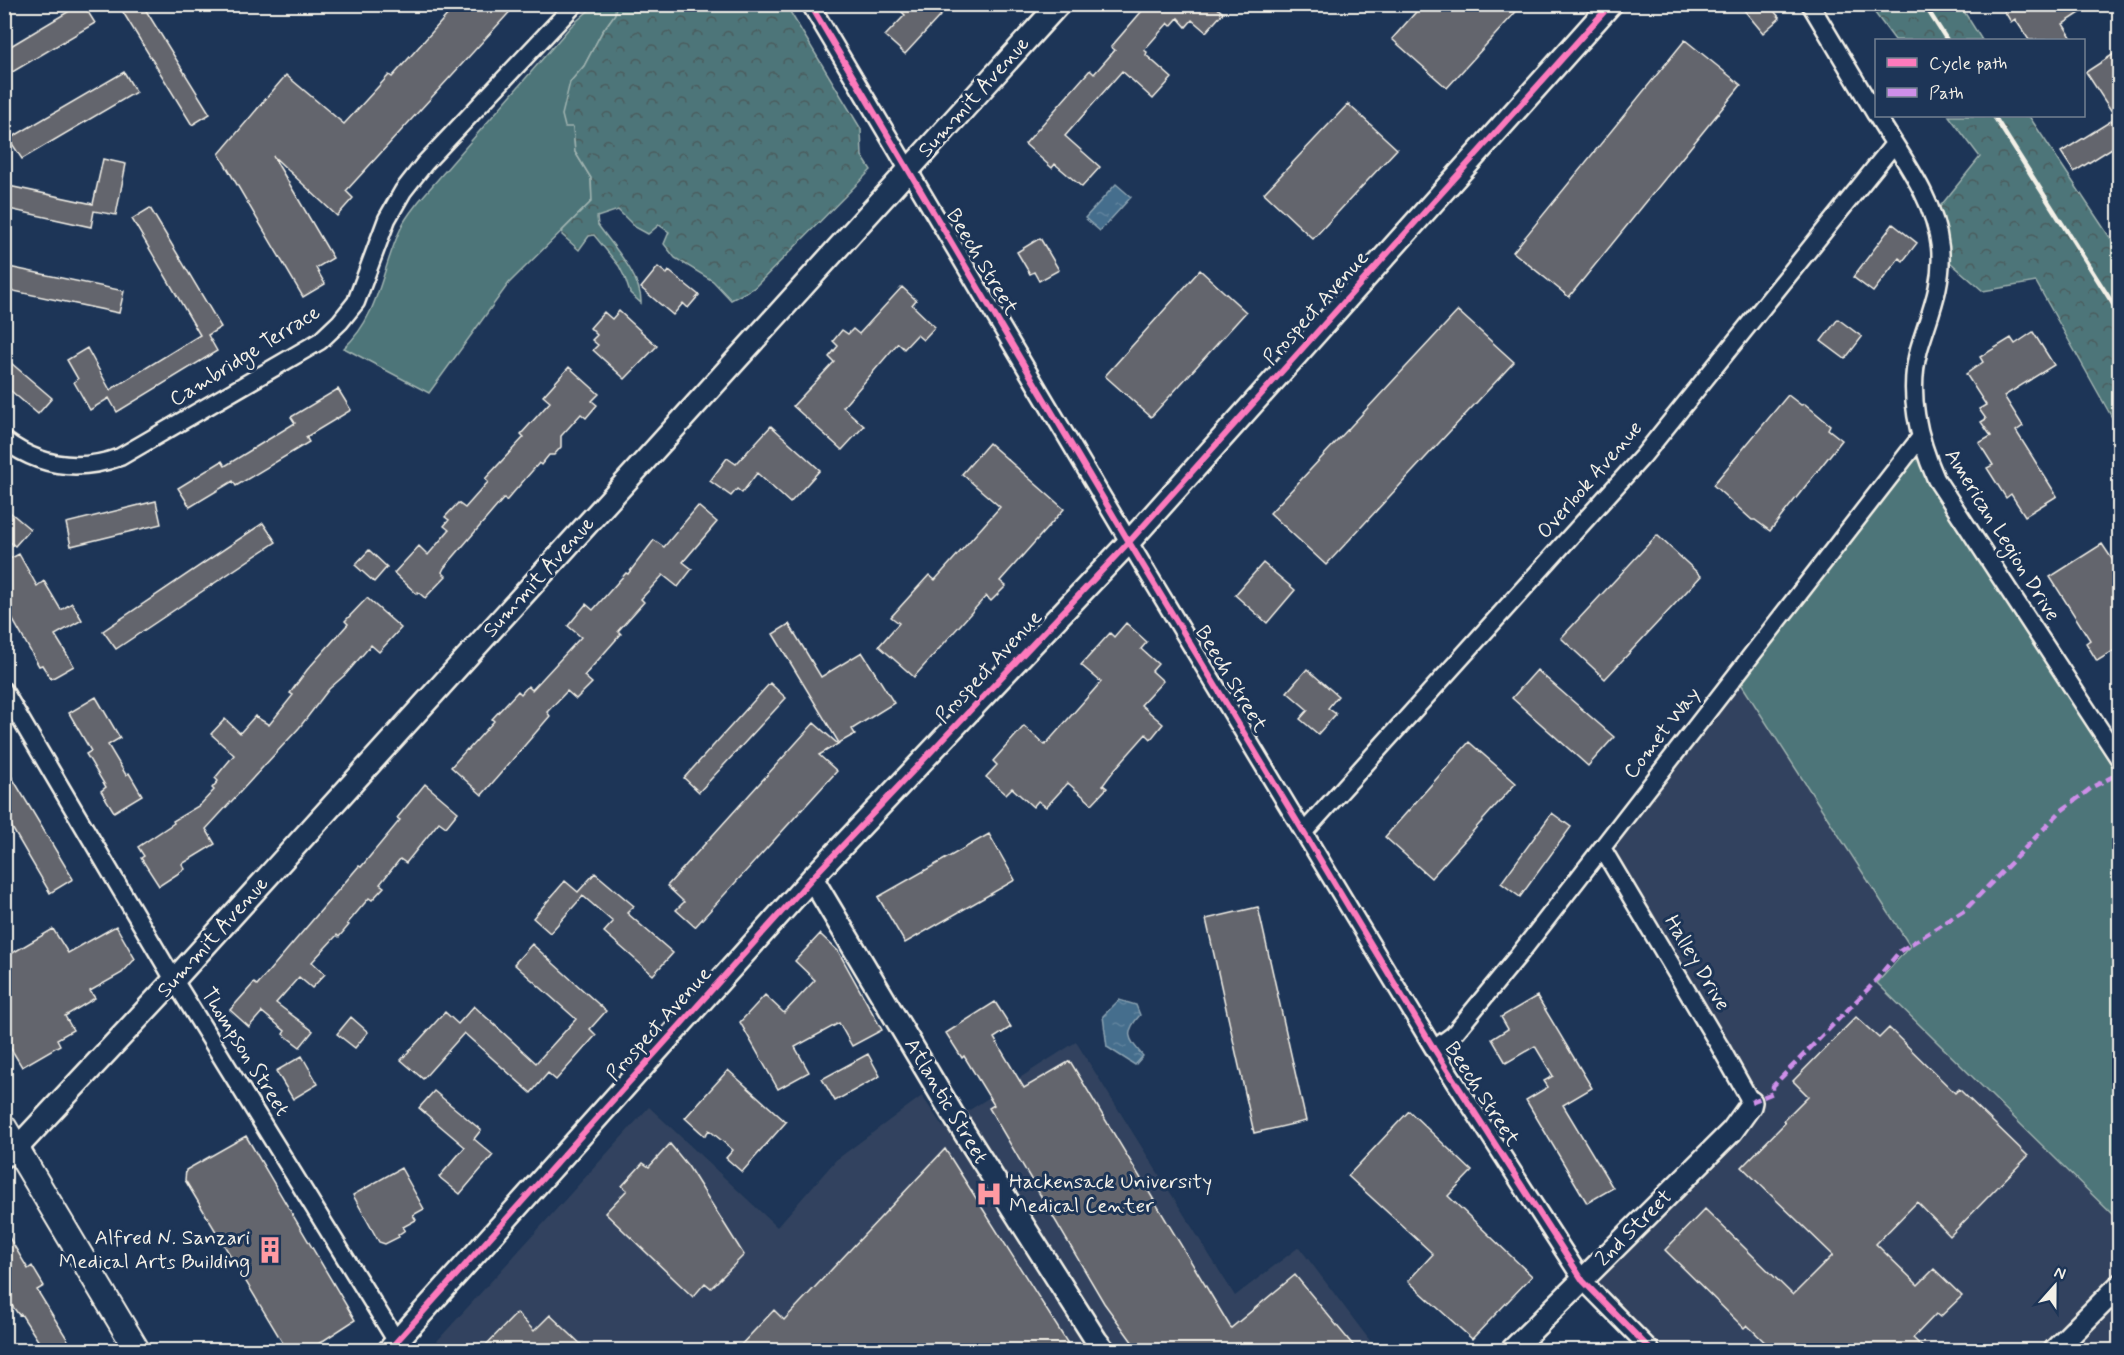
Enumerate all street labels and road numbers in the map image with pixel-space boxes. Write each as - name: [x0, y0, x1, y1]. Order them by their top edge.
- street label: Summit Avenue: [912, 30, 1036, 164]
- street label: Beech Street: [939, 204, 1025, 321]
- street label: Prospect Avenue: [1257, 245, 1375, 371]
- street label: Cambridge Terrace: [164, 298, 326, 414]
- street label: Overlook Avenue: [1531, 415, 1649, 545]
- street label: American Legion Drive: [1937, 444, 2066, 627]
- street label: Summit Avenue: [477, 510, 601, 644]
- street label: Prospect Avenue: [929, 604, 1049, 730]
- street label: Beech Street: [1188, 621, 1274, 738]
- street label: Comet Way: [1617, 681, 1707, 785]
- street label: Summit Avenue: [151, 870, 275, 1004]
- street label: Halley Drive: [1657, 910, 1737, 1016]
- street label: Prospect Avenue: [600, 961, 718, 1087]
- street label: Thompson Street: [194, 982, 296, 1122]
- street label: Atlantic Street: [897, 1033, 995, 1169]
- street label: Beech Street: [1438, 1036, 1527, 1152]
- street label: 2nd Street: [1589, 1183, 1679, 1273]

